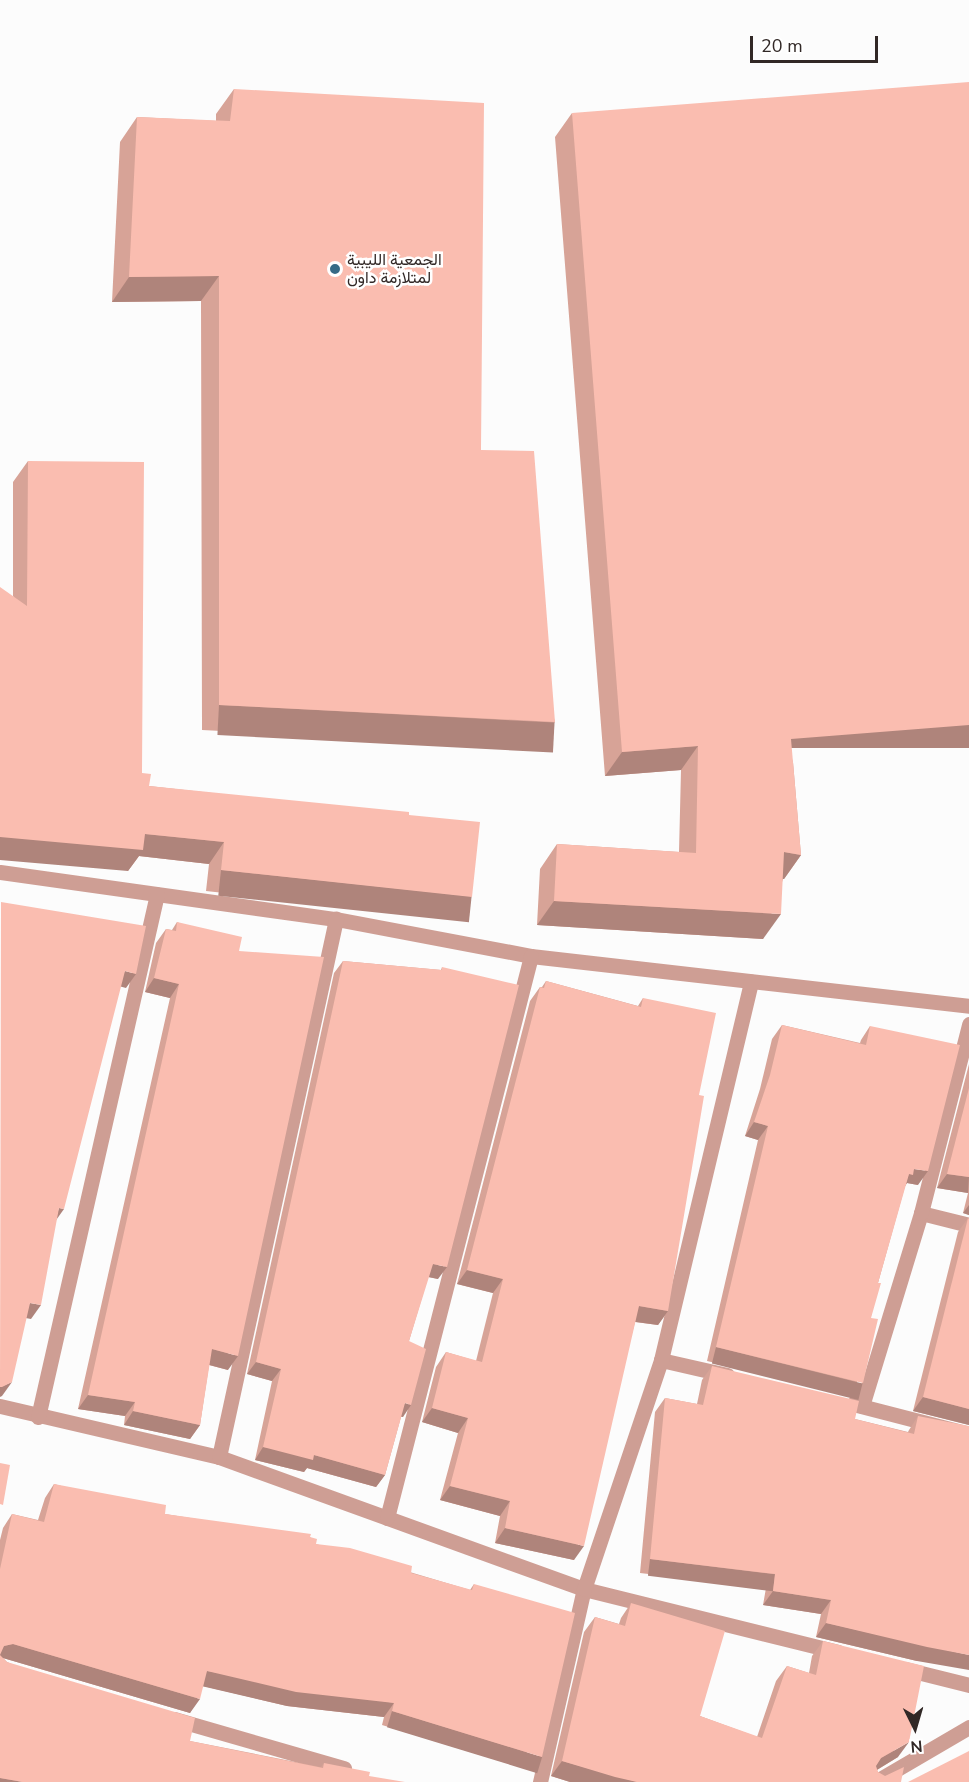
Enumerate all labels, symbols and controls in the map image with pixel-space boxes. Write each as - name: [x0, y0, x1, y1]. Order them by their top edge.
- scale bar: [753, 24, 880, 62]
- text: 20 m: [761, 34, 803, 58]
- place label: الجمعية الليبية لمتلازمة داون: [347, 250, 442, 288]
- marker: الجمعية الليبية لمتلازمة داون: [328, 262, 342, 276]
- north arrow: [885, 1698, 945, 1758]
- text: N: [910, 1734, 923, 1757]

